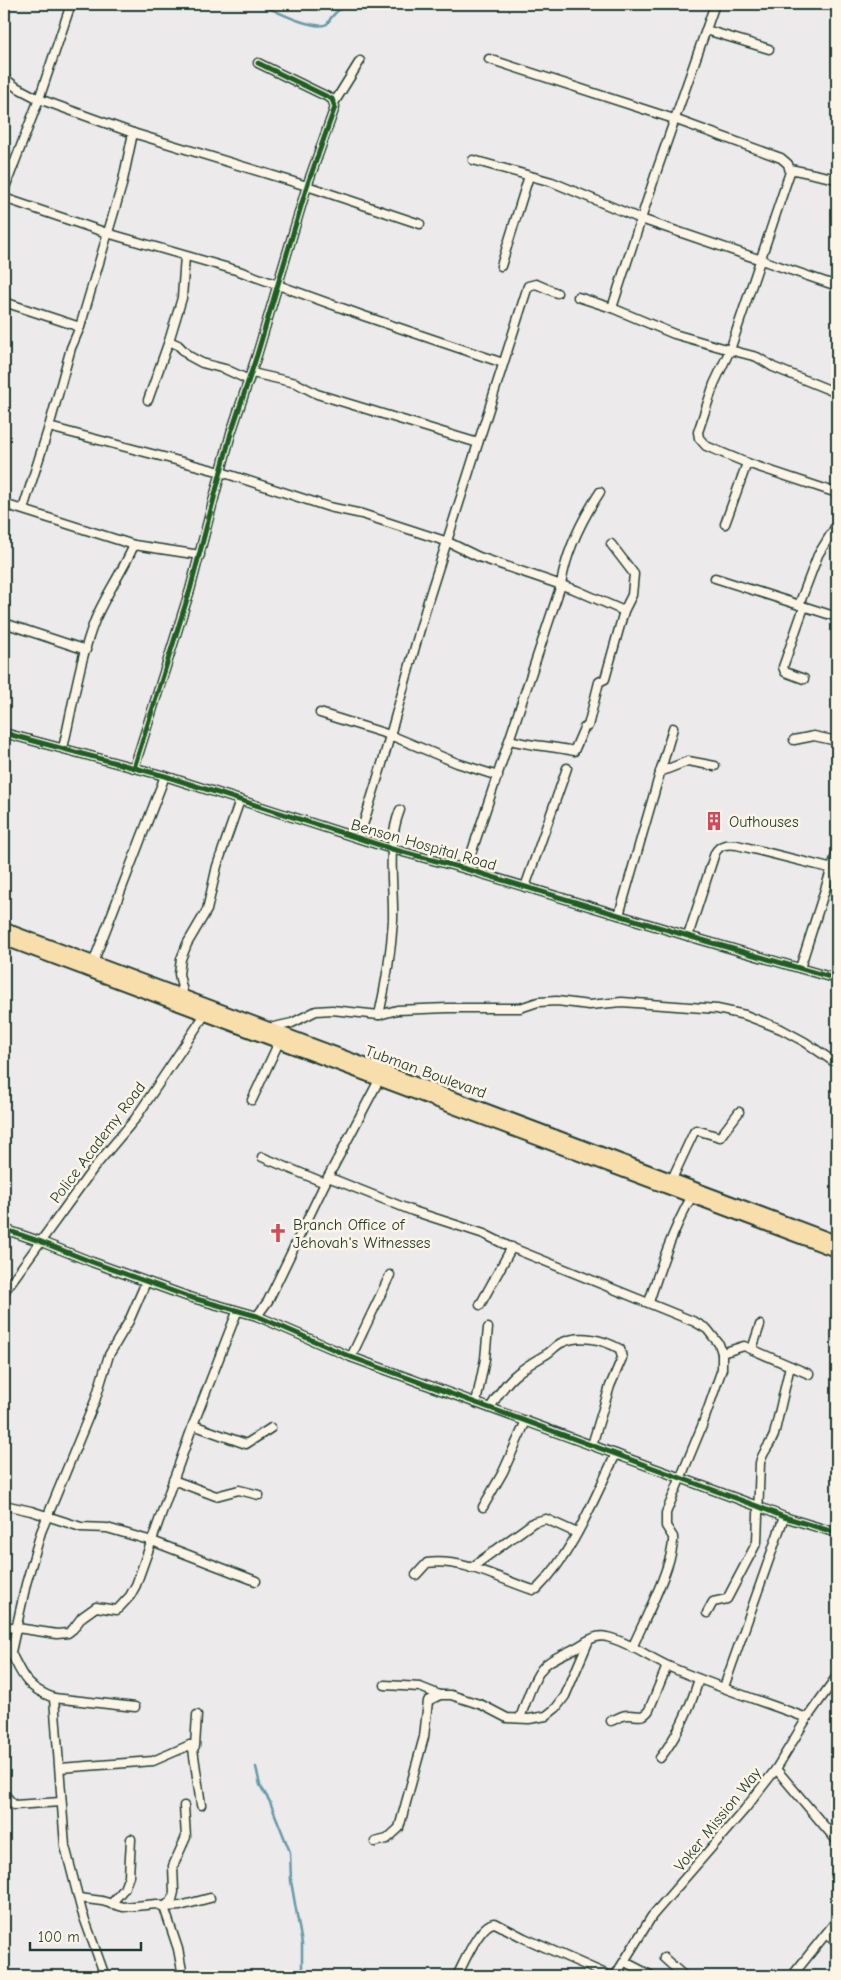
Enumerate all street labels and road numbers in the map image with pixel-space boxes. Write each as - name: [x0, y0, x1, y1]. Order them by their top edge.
- street label: Benson Hospital Road: [349, 816, 499, 874]
- street label: Tubman Boulevard: [363, 1042, 489, 1102]
- street label: Police Academy Road: [46, 1078, 149, 1207]
- street label: Voker Mission Way: [670, 1764, 766, 1875]

